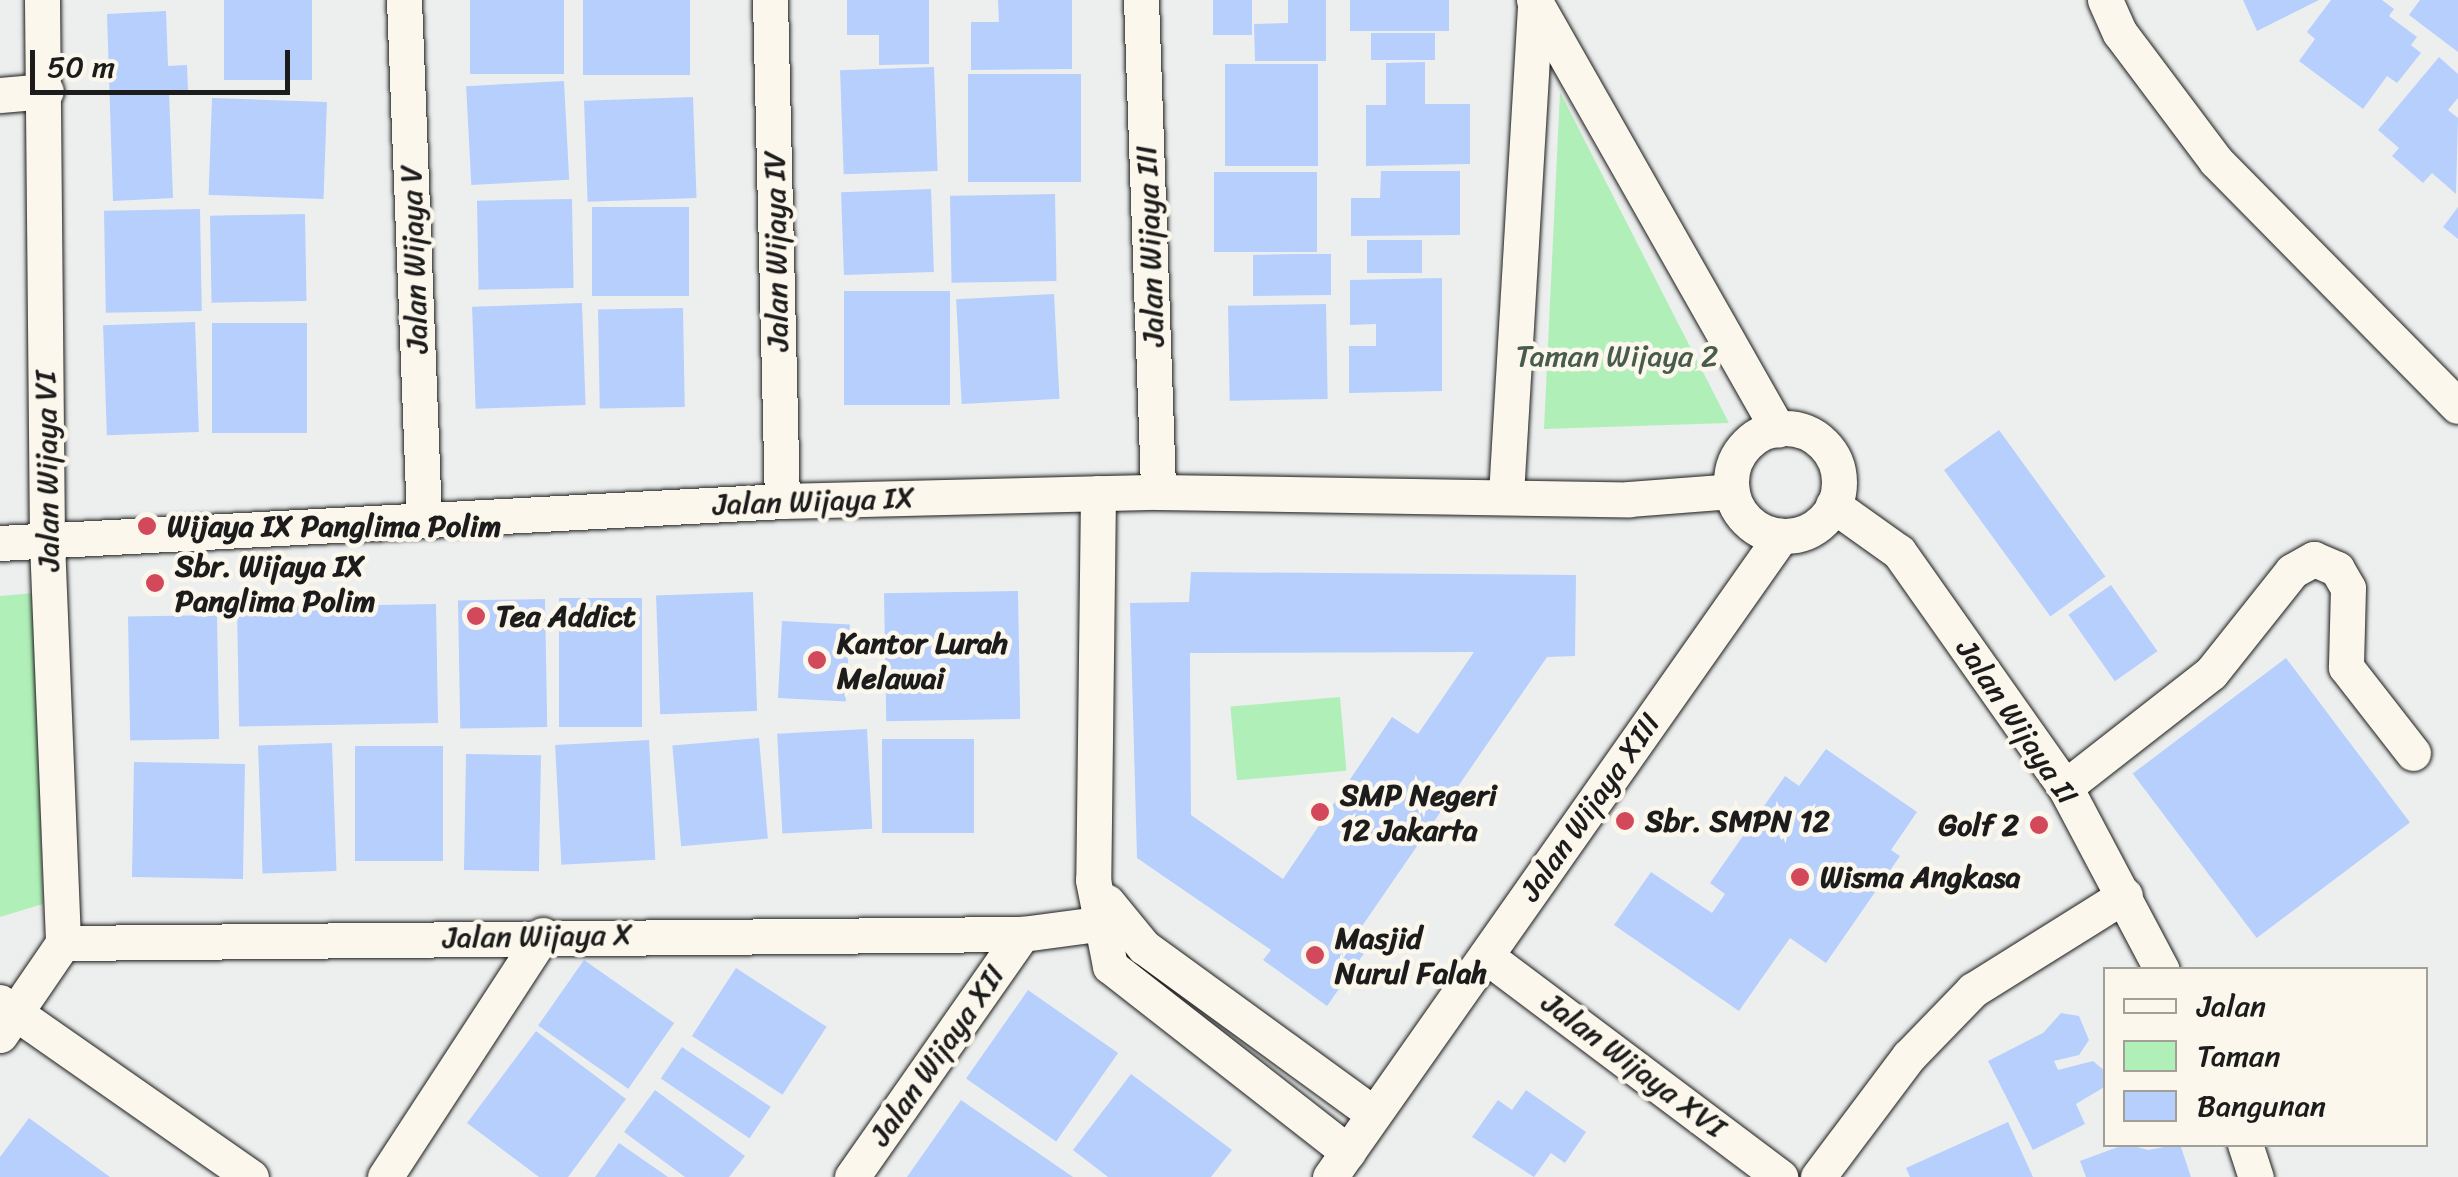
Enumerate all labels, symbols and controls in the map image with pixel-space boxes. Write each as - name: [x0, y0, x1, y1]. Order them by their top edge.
- scale bar: [35, 30, 295, 92]
- text: 50 m: [47, 40, 115, 94]
- street label: Jalan Wijaya III: [1128, 145, 1172, 347]
- street label: Jalan Wijaya IV: [756, 150, 796, 352]
- street label: Jalan Wijaya V: [393, 164, 435, 354]
- park label: Taman Wijaya 2: [1515, 338, 1719, 374]
- street label: Jalan Wijaya VI: [27, 370, 67, 572]
- street label: Jalan Wijaya IX: [712, 479, 916, 523]
- place label: Wijaya IX Panglima Polim: [167, 508, 502, 544]
- marker: Wijaya IX Panglima Polim: [136, 515, 158, 537]
- place label: Sbr. Wijaya IX Panglima Polim: [175, 548, 376, 618]
- marker: Sbr. Wijaya IX Panglima Polim: [144, 572, 166, 594]
- place label: Tea Addict: [496, 598, 636, 634]
- marker: Tea Addict: [465, 605, 487, 627]
- place label: Kantor Lurah Melawai: [837, 625, 1008, 696]
- street label: Jalan Wijaya II: [1948, 632, 2086, 812]
- marker: Kantor Lurah Melawai: [806, 649, 828, 671]
- street label: Jalan Wijaya XIII: [1512, 706, 1668, 908]
- place label: SMP Negeri 12 Jakarta: [1340, 777, 1497, 848]
- marker: SMP Negeri 12 Jakarta: [1309, 801, 1331, 823]
- place label: Sbr. SMPN 12: [1645, 803, 1830, 839]
- place label: Golf 2: [1938, 807, 2019, 843]
- marker: Sbr. SMPN 12: [1614, 810, 1636, 832]
- marker: Golf 2: [2028, 814, 2050, 836]
- place label: Wisma Angkasa: [1820, 859, 2022, 895]
- marker: Wisma Angkasa: [1789, 866, 1811, 888]
- street label: Jalan Wijaya X: [442, 916, 634, 956]
- place label: Masjid Nurul Falah: [1335, 920, 1487, 990]
- marker: Masjid Nurul Falah: [1304, 944, 1326, 966]
- street label: Jalan Wijaya XII: [861, 958, 1013, 1152]
- legend: [2103, 967, 2428, 1147]
- text: Jalan: [2197, 979, 2266, 1033]
- street label: Jalan Wijaya XVI: [1535, 984, 1733, 1146]
- text: Taman: [2197, 1029, 2280, 1083]
- text: Bangunan: [2197, 1079, 2326, 1133]

